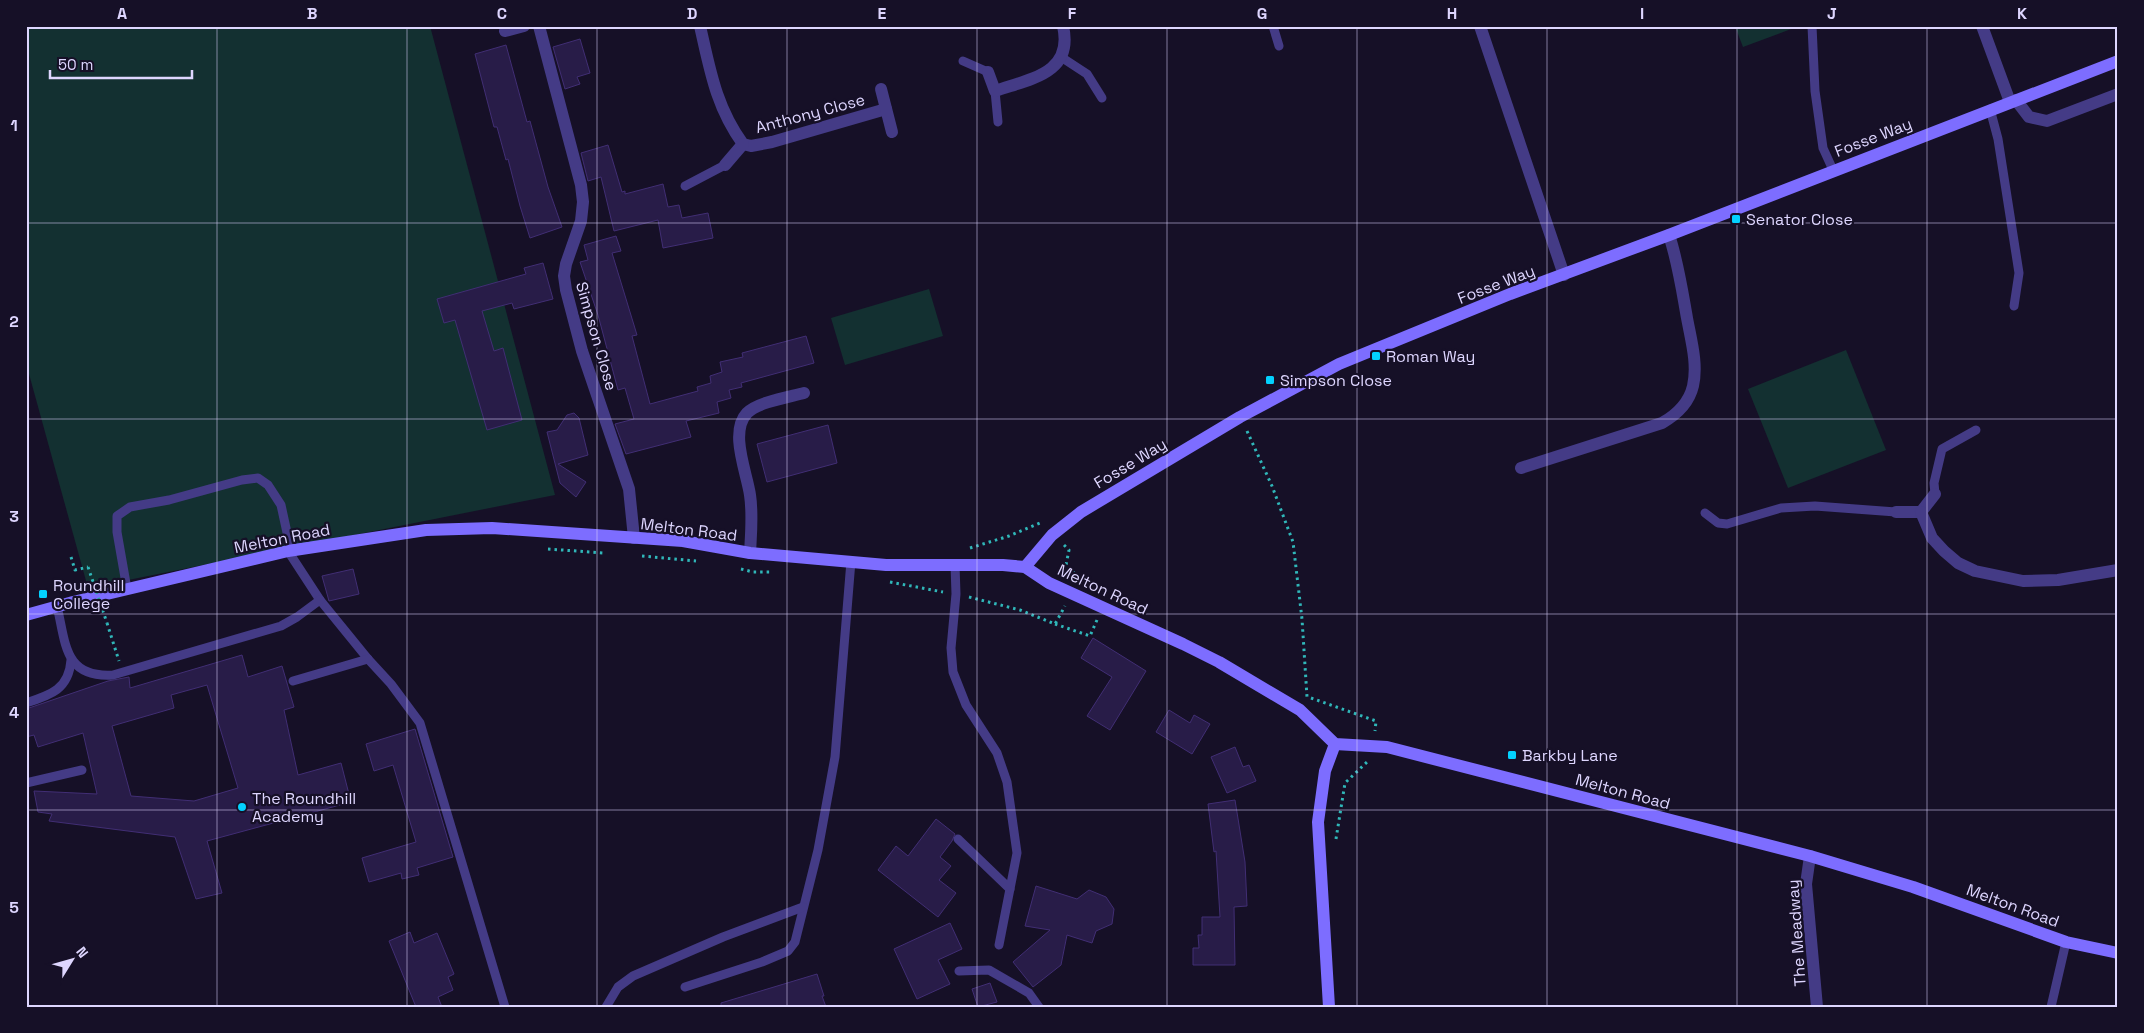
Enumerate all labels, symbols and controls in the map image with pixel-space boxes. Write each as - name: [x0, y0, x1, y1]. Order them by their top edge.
- text: A: [117, 3, 127, 24]
- text: B: [307, 3, 317, 24]
- text: C: [497, 3, 507, 24]
- text: D: [687, 3, 697, 24]
- text: E: [878, 3, 887, 24]
- text: F: [1068, 3, 1077, 24]
- text: G: [1257, 3, 1267, 24]
- text: H: [1447, 3, 1457, 24]
- text: I: [1640, 3, 1644, 24]
- text: J: [1827, 3, 1837, 24]
- text: K: [2017, 3, 2027, 24]
- scale bar: [50, 48, 192, 80]
- text: 50 m: [58, 55, 93, 74]
- street label: Anthony Close: [753, 89, 867, 138]
- street label: Fosse Way: [1831, 113, 1915, 162]
- text: 1: [10, 115, 18, 136]
- place label: Senator Close: [1746, 209, 1853, 230]
- marker: Senator Close: [1730, 213, 1742, 225]
- street label: Fosse Way: [1454, 260, 1538, 309]
- street label: Simpson Close: [571, 279, 622, 393]
- text: 2: [9, 311, 19, 332]
- place label: Roman Way: [1386, 346, 1475, 367]
- marker: Roman Way: [1370, 350, 1382, 362]
- place label: Simpson Close: [1280, 370, 1392, 391]
- marker: Simpson Close: [1264, 374, 1276, 386]
- street label: Fosse Way: [1090, 433, 1171, 493]
- text: 3: [9, 506, 19, 527]
- street label: Melton Road: [639, 513, 739, 546]
- street label: Melton Road: [232, 519, 332, 558]
- street label: Melton Road: [1054, 559, 1151, 620]
- place label: Roundhill College: [53, 575, 124, 614]
- marker: Roundhill College: [37, 588, 49, 600]
- text: 4: [9, 702, 19, 723]
- place label: Barkby Lane: [1522, 745, 1618, 766]
- marker: Barkby Lane: [1506, 749, 1518, 761]
- street label: Melton Road: [1573, 769, 1673, 814]
- place label: The Roundhill Academy: [252, 788, 356, 827]
- marker: The Roundhill Academy: [236, 801, 248, 813]
- street label: The Meadway: [1782, 879, 1811, 987]
- street label: Melton Road: [1963, 879, 2062, 932]
- text: 5: [9, 897, 19, 918]
- north arrow: [48, 936, 98, 986]
- text: N: [72, 943, 92, 961]

